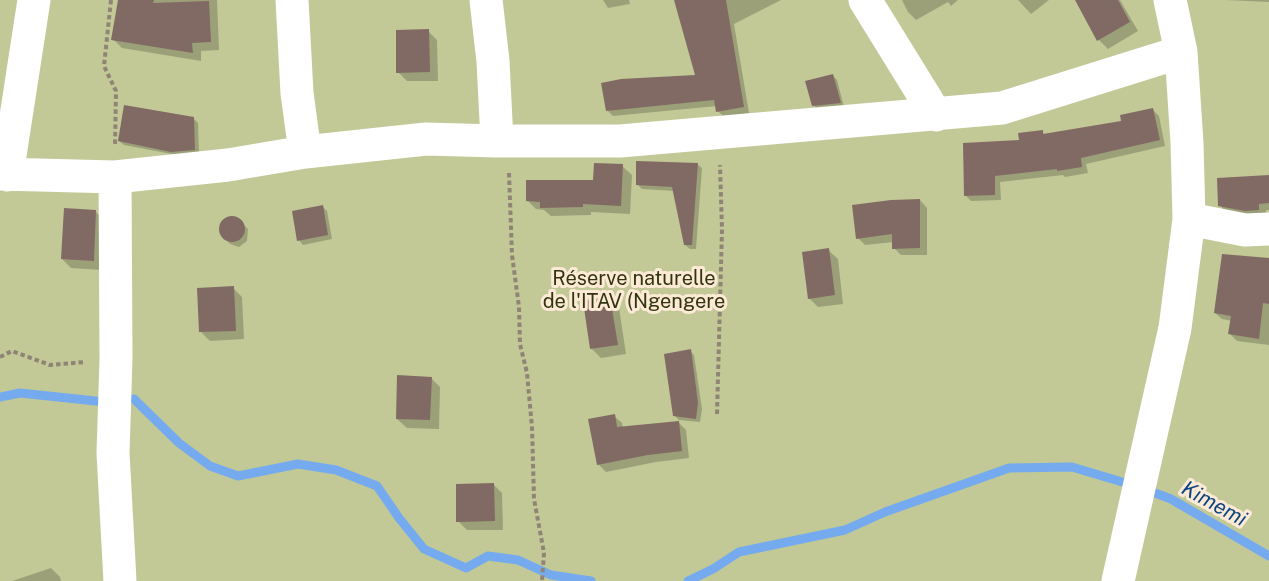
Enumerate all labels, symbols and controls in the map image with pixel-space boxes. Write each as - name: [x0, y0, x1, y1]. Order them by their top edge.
- park label: Réserve naturelle de l'ITAV (Ngengere: [543, 267, 725, 314]
- water label: Kimemi: [1177, 476, 1251, 532]

